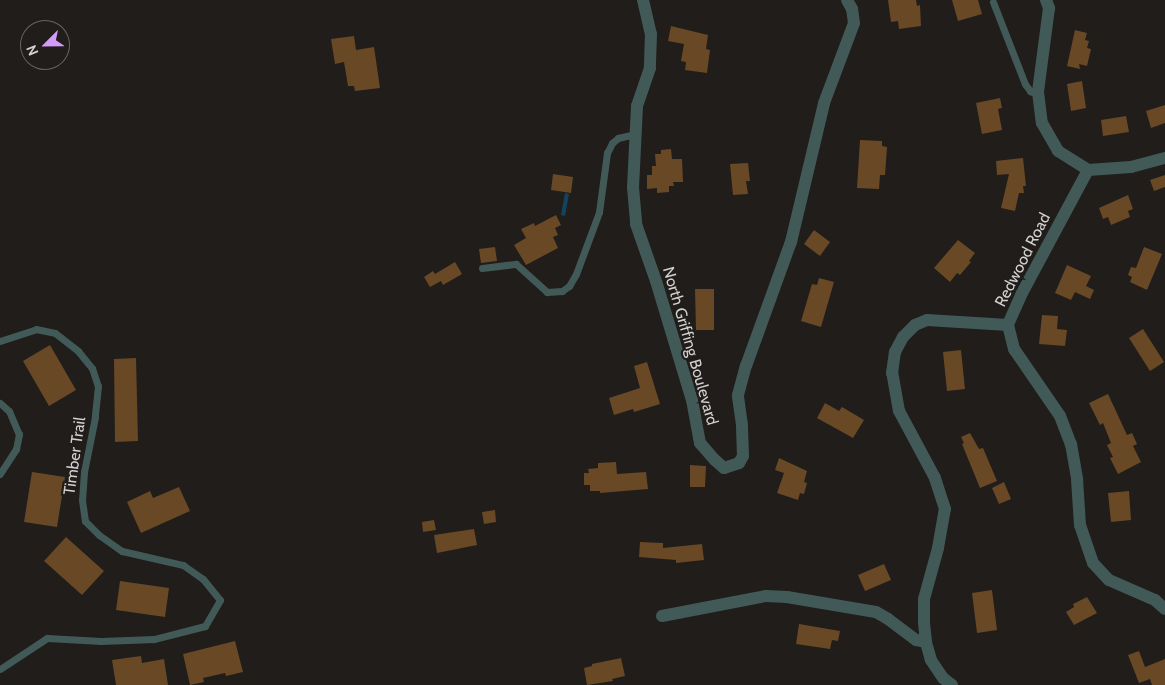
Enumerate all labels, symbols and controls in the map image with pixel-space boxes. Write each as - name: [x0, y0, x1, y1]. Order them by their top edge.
- north arrow: [20, 20, 70, 70]
- text: N: [22, 42, 42, 59]
- street label: Redwood Road: [991, 210, 1055, 310]
- street label: North Griffing Boulevard: [658, 265, 722, 427]
- street label: Timber Trail: [60, 416, 90, 496]

